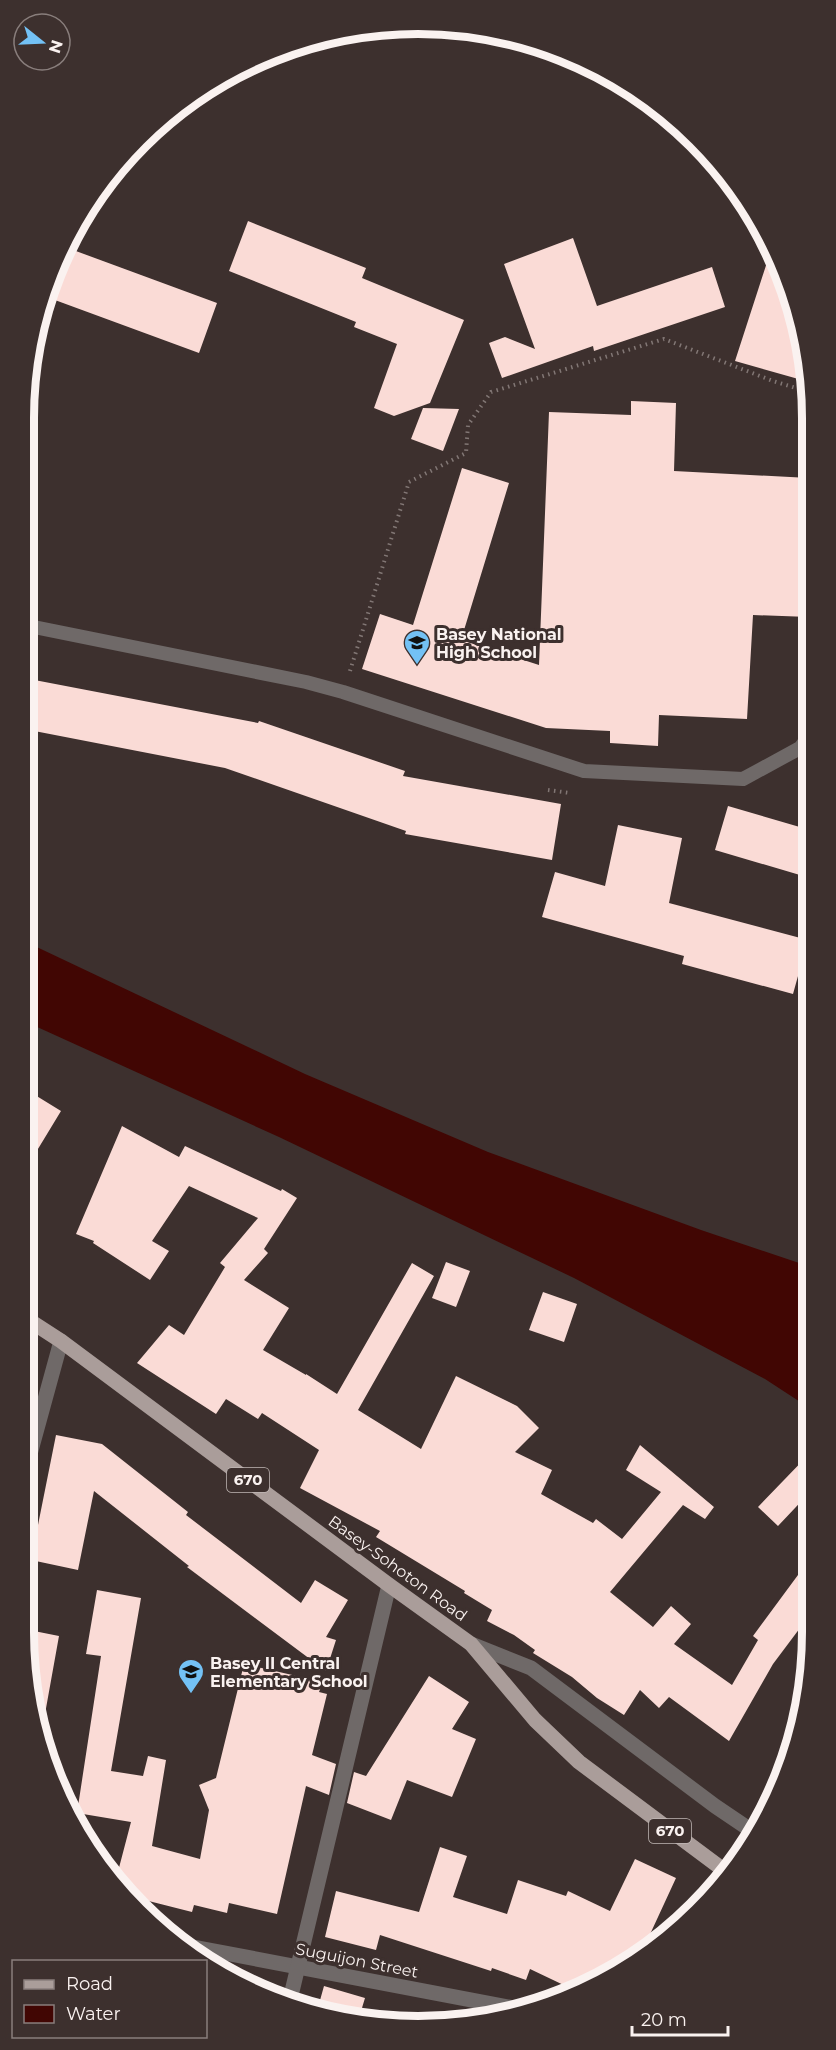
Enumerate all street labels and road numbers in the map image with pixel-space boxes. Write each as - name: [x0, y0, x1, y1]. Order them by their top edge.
- road number: 670: [227, 1468, 269, 1492]
- street label: Basey-Sohoton Road: [325, 1512, 471, 1625]
- road number: 670: [649, 1819, 691, 1843]
- street label: Suguijon Street: [294, 1939, 420, 1982]

